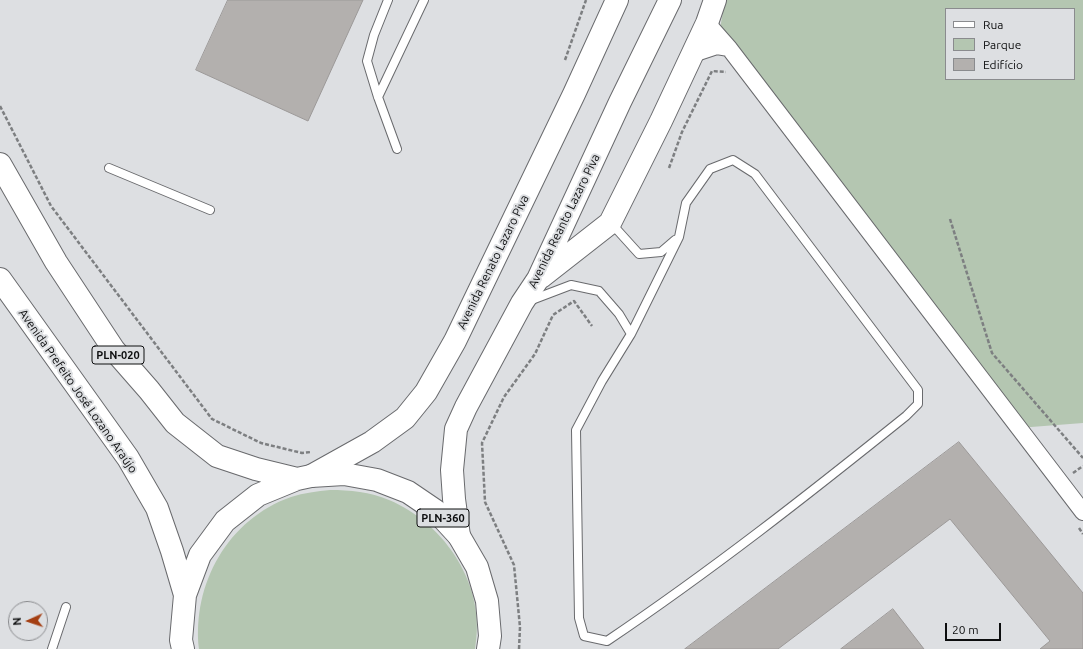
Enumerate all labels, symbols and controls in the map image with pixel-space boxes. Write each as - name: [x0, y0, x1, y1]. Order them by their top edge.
- legend: [945, 8, 1075, 80]
- text: Rua: [983, 18, 1004, 31]
- text: Parque: [983, 38, 1021, 51]
- text: Edifício: [983, 58, 1023, 71]
- street label: Avenida Reanto Lazaro Piva: [525, 151, 603, 291]
- street label: Avenida Renato Lazaro Piva: [454, 192, 532, 332]
- street label: Avenida Prefeito José Lozano Araújo: [16, 306, 140, 476]
- road number: PLN-020: [92, 346, 144, 364]
- road number: PLN-360: [417, 509, 469, 527]
- north arrow: [8, 601, 48, 641]
- scale bar: [947, 615, 1003, 641]
- text: N: [11, 617, 23, 626]
- text: 20 m: [952, 623, 979, 636]

